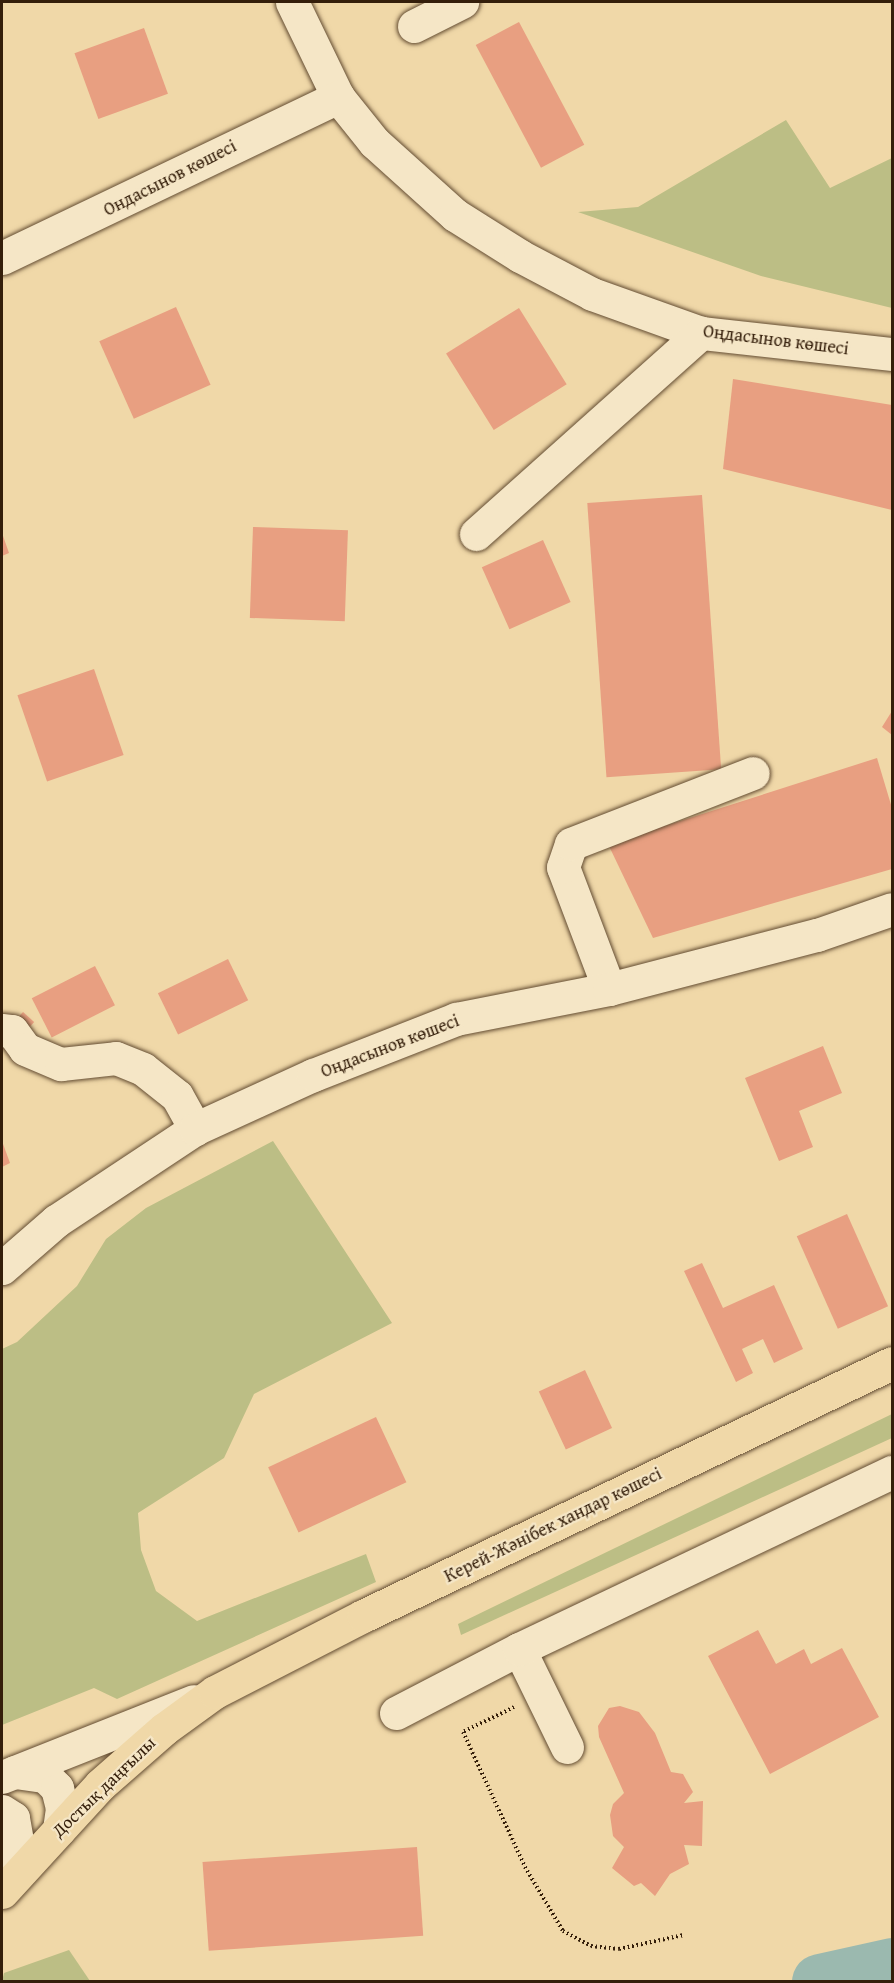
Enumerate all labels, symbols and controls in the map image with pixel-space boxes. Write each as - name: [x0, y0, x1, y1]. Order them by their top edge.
- street label: Ондасынов көшесі: [100, 135, 240, 221]
- street label: Оңдасынов көшесі: [702, 320, 850, 360]
- street label: Оңдасынов көшесі: [318, 1010, 462, 1082]
- street label: Керей-Жәнібек хандар көшесі: [441, 1463, 665, 1587]
- street label: Достық даңғылы: [48, 1732, 160, 1842]

